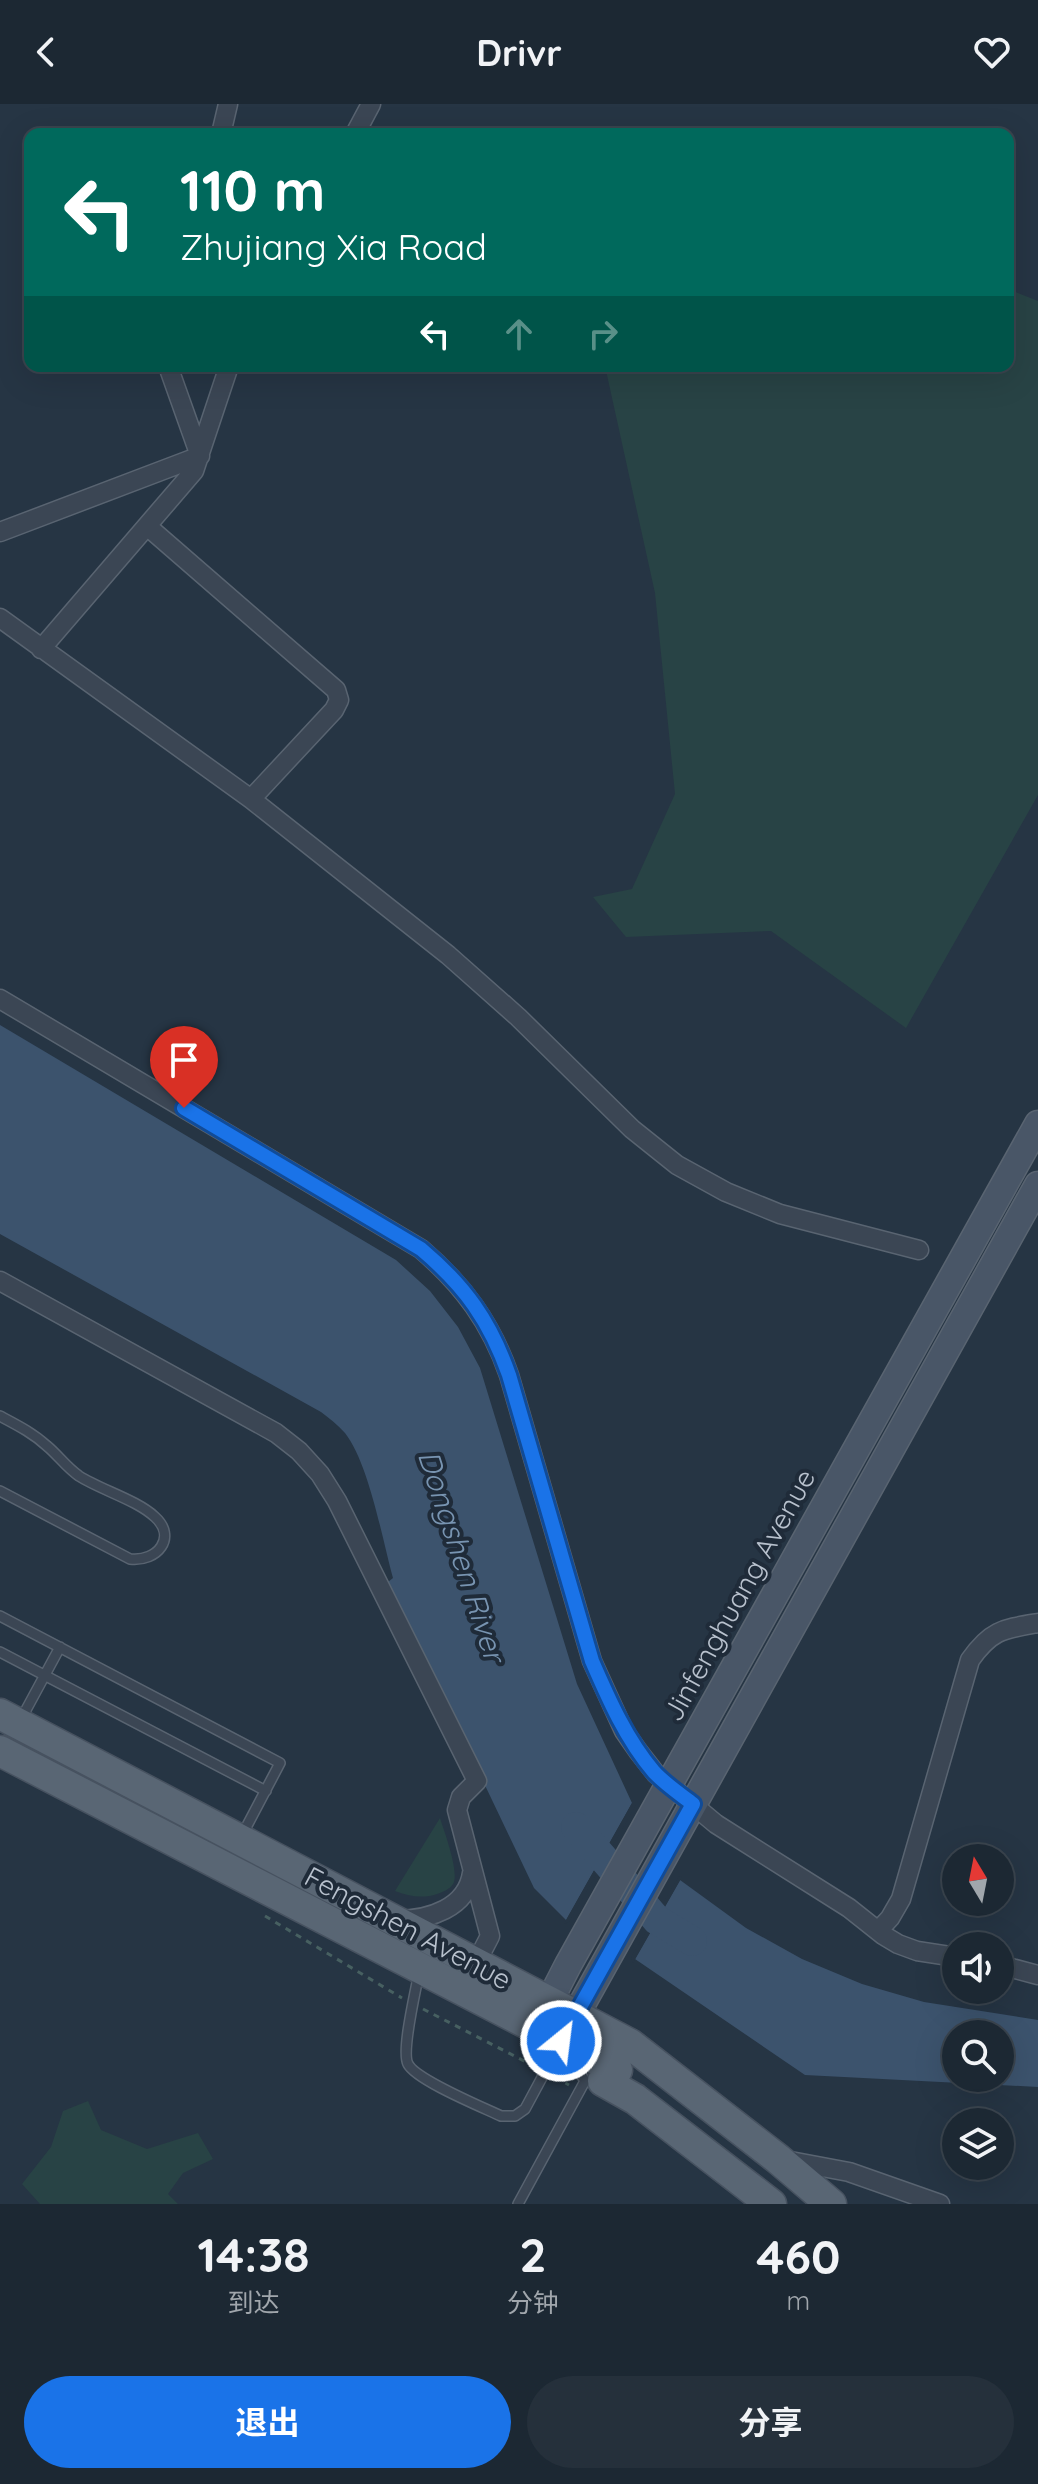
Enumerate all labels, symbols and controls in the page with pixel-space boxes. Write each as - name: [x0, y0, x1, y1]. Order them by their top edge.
- icon: back: [24, 30, 68, 74]
- text: Drivr: [476, 30, 562, 75]
- icon: heart: [970, 30, 1014, 74]
- text: 110 m: [180, 155, 325, 225]
- icon: left: [48, 160, 152, 264]
- text: Zhujiang Xia Road: [180, 224, 487, 269]
- icon: left: [413, 312, 457, 356]
- icon: ahead: [497, 312, 541, 356]
- icon: right: [581, 312, 625, 356]
- pin: [150, 1026, 218, 1108]
- icon: arrive: [162, 1038, 206, 1082]
- water label: Dongshen River: [410, 1445, 515, 1669]
- street label: Jinfenghuang Avenue: [655, 1463, 822, 1727]
- north arrow: [942, 1844, 1014, 1916]
- map controls: [942, 1844, 1014, 2180]
- street label: Fengshen Avenue: [299, 1858, 518, 1997]
- button: sound: [942, 1932, 1014, 2004]
- position arrow: [519, 1999, 603, 2083]
- button: search: [942, 2020, 1014, 2092]
- button: layers: [942, 2108, 1014, 2180]
- text: 14:38: [197, 2224, 310, 2284]
- text: 2: [519, 2224, 547, 2284]
- text: 460: [756, 2226, 841, 2286]
- text: m: [787, 2284, 810, 2317]
- text: 到达: [227, 2286, 279, 2319]
- text: 分钟: [507, 2286, 559, 2319]
- button: 退出: [24, 2376, 511, 2468]
- button: 分享: [527, 2376, 1014, 2468]

